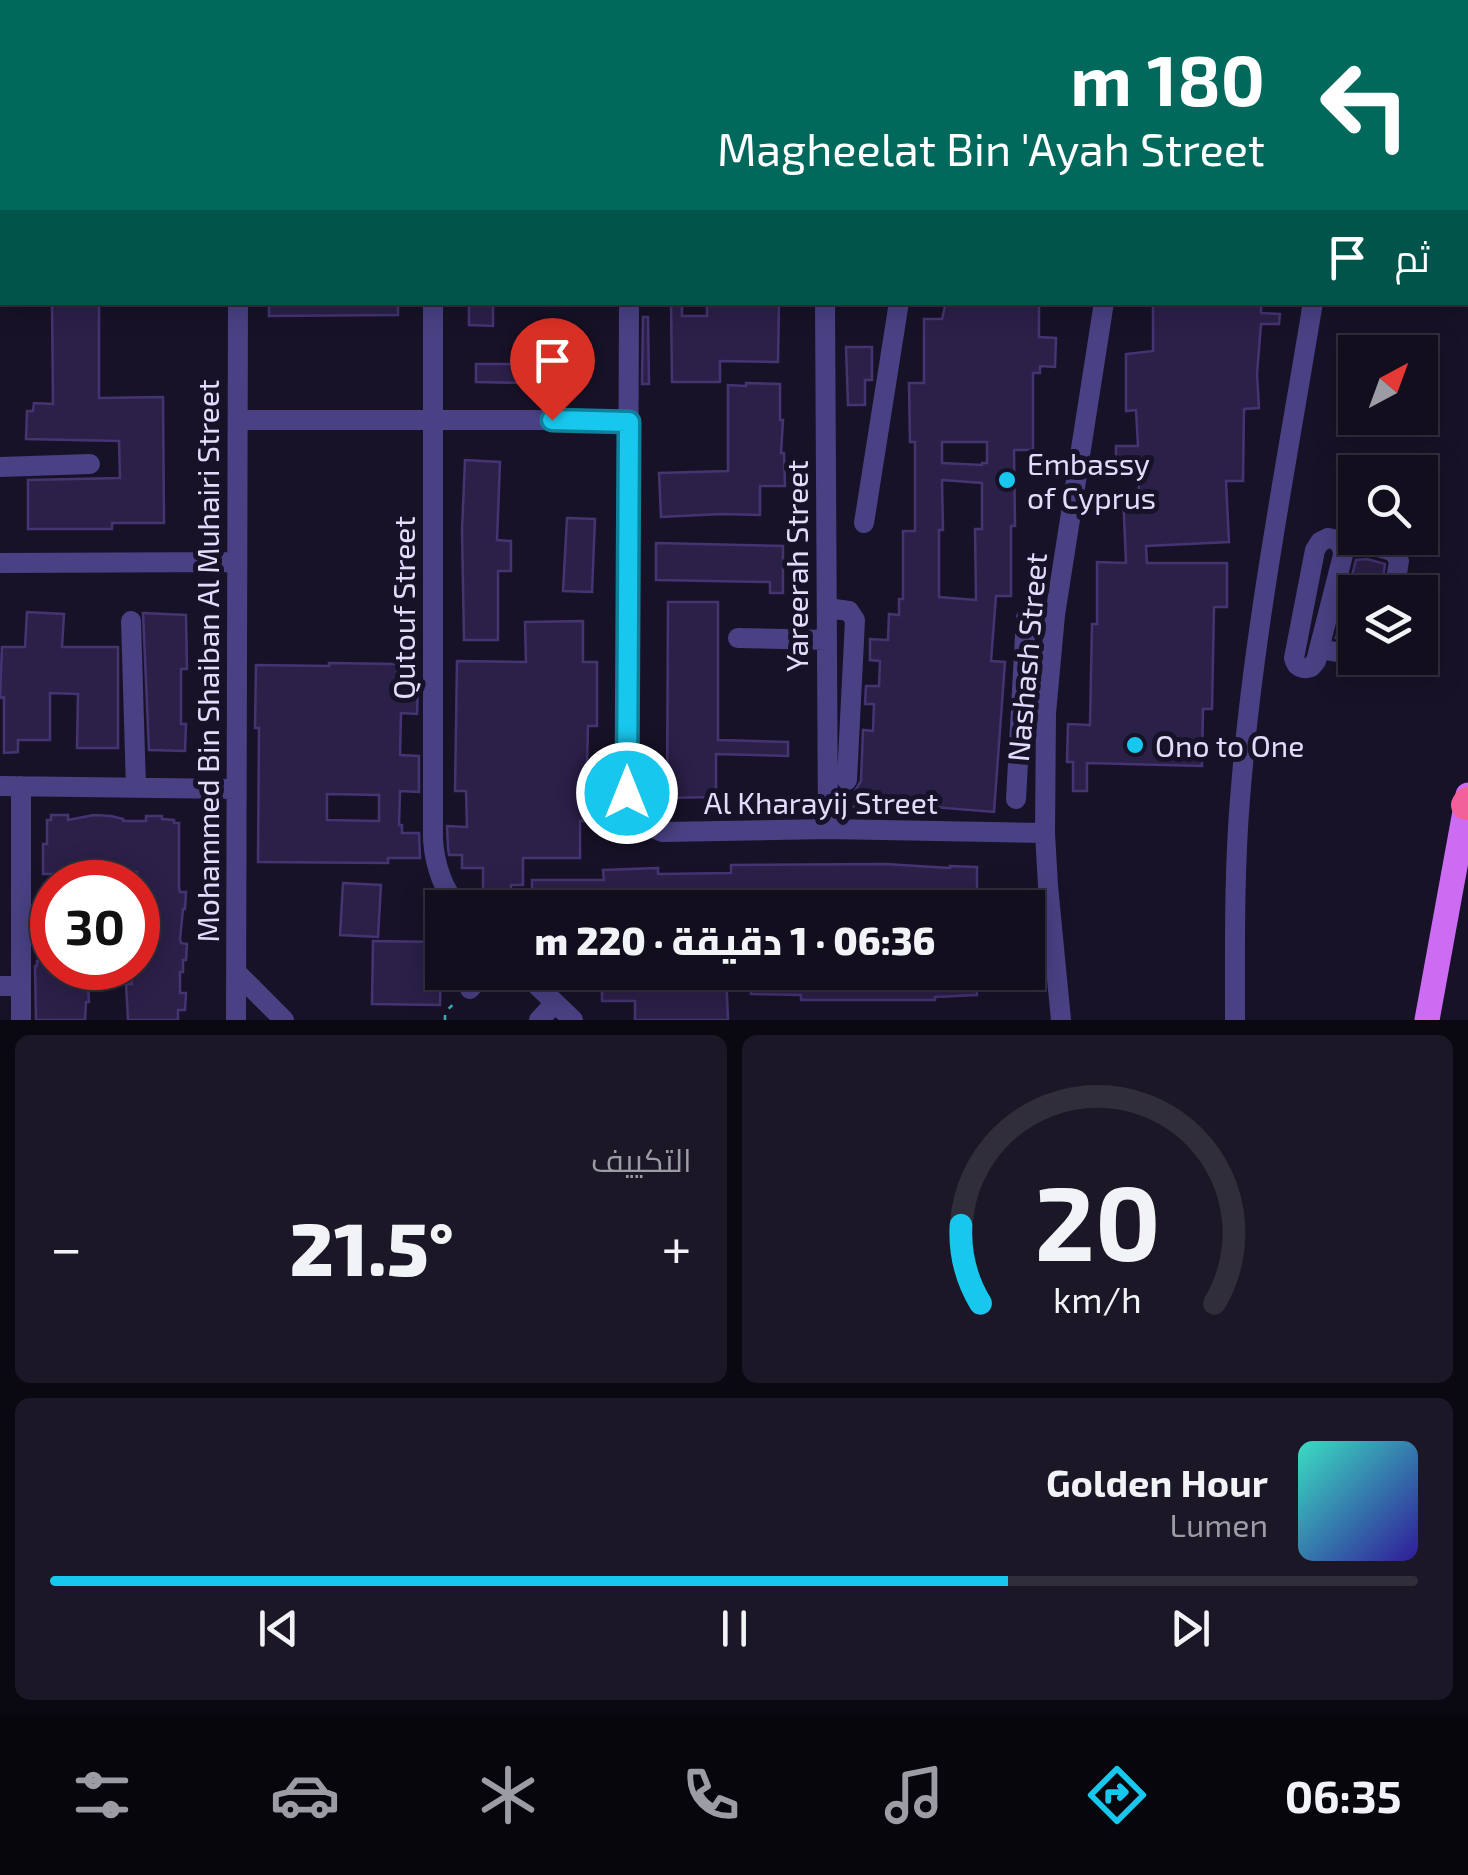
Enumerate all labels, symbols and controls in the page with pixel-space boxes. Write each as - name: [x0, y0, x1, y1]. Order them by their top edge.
- text: 180 m: [1070, 36, 1265, 120]
- icon: left: [1300, 40, 1430, 170]
- text: Magheelat Bin 'Ayah Street: [717, 121, 1265, 175]
- icon: arrive: [1320, 230, 1375, 285]
- text: ثم: [1395, 234, 1430, 280]
- pin: [510, 318, 595, 421]
- icon: arrive: [525, 333, 580, 388]
- north arrow: [1338, 335, 1438, 435]
- map controls: [1338, 335, 1438, 675]
- street label: Mohammed Bin Shaiban Al Muhairi Street: [189, 380, 225, 942]
- place label: Embassy of Cyprus: [1027, 445, 1156, 515]
- button: search: [1338, 455, 1438, 555]
- street label: Yareerah Street: [778, 460, 814, 672]
- marker: Embassy of Cyprus: [996, 469, 1018, 491]
- street label: Qutouf Street: [385, 516, 421, 700]
- street label: Nashash Street: [999, 551, 1053, 763]
- button: layers: [1338, 575, 1438, 675]
- place label: Ono to One: [1155, 727, 1304, 763]
- marker: Ono to One: [1124, 734, 1146, 756]
- position arrow: [575, 741, 679, 845]
- street label: Al Kharayij Street: [704, 784, 938, 820]
- speed limit sign: 30: [30, 860, 160, 990]
- text: 06:36 · 1 دقيقة · 220 m: [535, 917, 935, 963]
- text: التكييف: [591, 1140, 692, 1178]
- text: 20: [1034, 1157, 1160, 1282]
- text: 21.5°: [290, 1201, 454, 1291]
- text: −: [50, 1213, 82, 1279]
- text: +: [661, 1213, 692, 1279]
- text: km/h: [1053, 1277, 1142, 1320]
- text: Golden Hour: [1046, 1459, 1268, 1505]
- text: Lumen: [1170, 1505, 1268, 1543]
- icon: previous: [251, 1601, 306, 1656]
- icon: pause: [707, 1601, 762, 1656]
- icon: next: [1163, 1601, 1218, 1656]
- icon: filters: [67, 1760, 137, 1830]
- icon: car: [270, 1760, 340, 1830]
- icon: climate: [473, 1760, 543, 1830]
- icon: phone: [676, 1760, 746, 1830]
- icon: music: [879, 1760, 949, 1830]
- icon: directions: [1082, 1760, 1152, 1830]
- text: 06:35: [1285, 1768, 1402, 1822]

